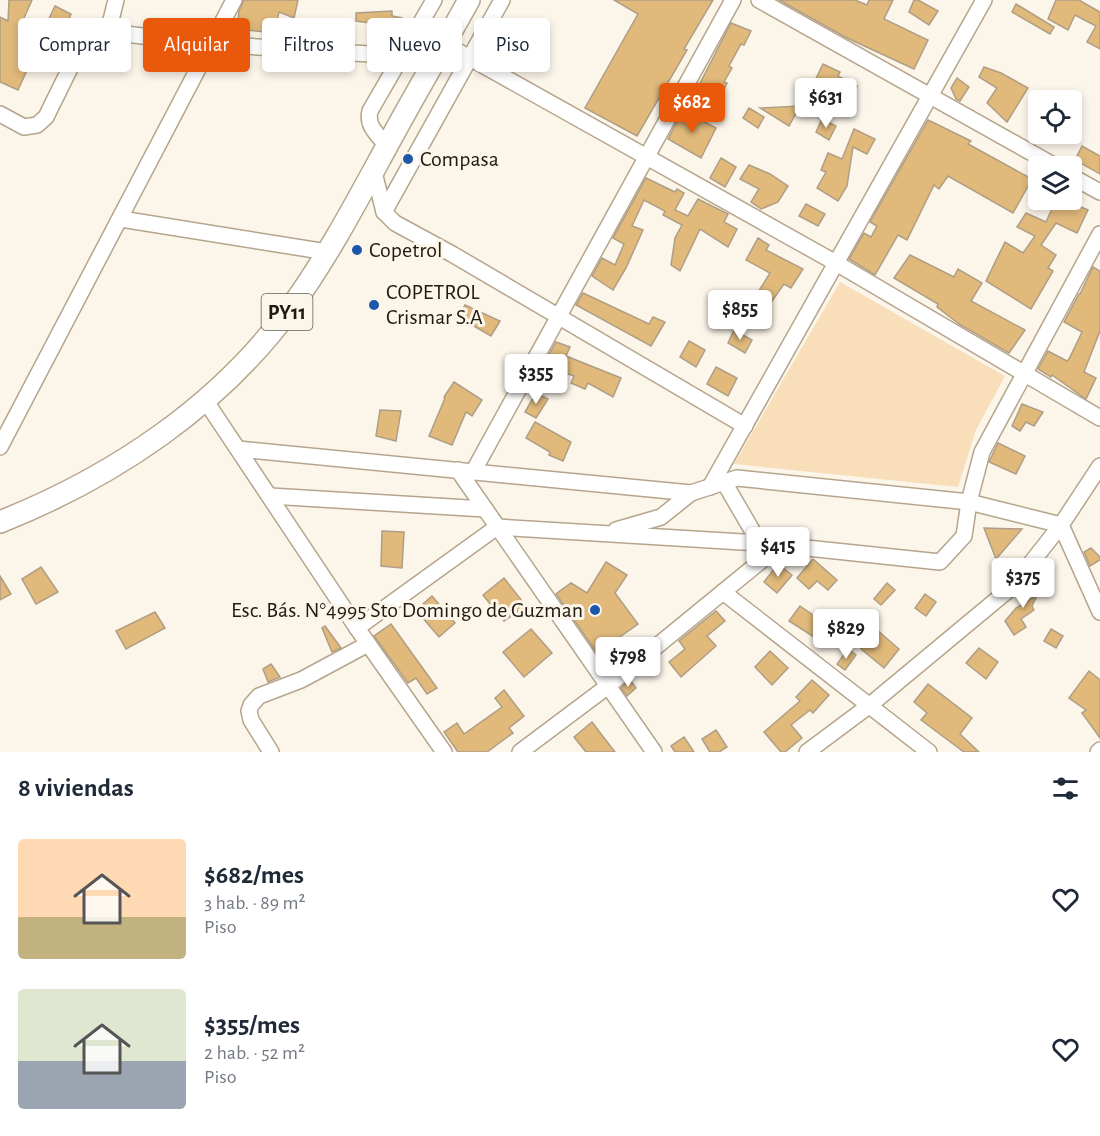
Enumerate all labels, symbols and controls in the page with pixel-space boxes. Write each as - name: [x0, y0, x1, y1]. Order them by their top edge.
- chip: Comprar: [18, 18, 131, 72]
- chip: Alquilar: [143, 18, 250, 72]
- chip: Filtros: [262, 18, 355, 72]
- chip: Nuevo: [367, 18, 462, 72]
- chip: Piso: [474, 18, 550, 72]
- pin: $631: [790, 78, 862, 129]
- pin: $682: [656, 83, 728, 134]
- text: $631: [809, 87, 843, 107]
- map controls: [1028, 90, 1082, 210]
- button: locate: [1028, 90, 1082, 144]
- text: $682: [673, 92, 711, 112]
- place label: Compasa: [420, 148, 499, 170]
- marker: Compasa: [401, 152, 415, 166]
- button: layers: [1028, 156, 1082, 210]
- place label: Copetrol: [369, 239, 442, 261]
- marker: Copetrol: [350, 243, 364, 257]
- place label: COPETROL Crismar S.A: [386, 281, 483, 328]
- pin: $855: [704, 290, 776, 341]
- road number: PY11: [262, 294, 312, 330]
- marker: COPETROL Crismar S.A: [367, 298, 381, 312]
- text: $855: [722, 299, 758, 319]
- pin: $355: [500, 354, 572, 405]
- text: $355: [519, 363, 553, 383]
- pin: $415: [742, 527, 814, 578]
- text: $415: [761, 536, 795, 556]
- pin: $375: [987, 558, 1059, 609]
- text: $375: [1006, 567, 1040, 587]
- place label: Esc. Bás. N°4995 Sto Domingo de Guzman: [231, 599, 583, 621]
- marker: Esc. Bás. N°4995 Sto Domingo de Guzman: [588, 603, 602, 617]
- pin: $829: [810, 609, 882, 660]
- text: $829: [827, 618, 865, 638]
- pin: $798: [592, 637, 664, 688]
- text: $798: [609, 646, 647, 666]
- icon: filters: [1049, 772, 1082, 805]
- text: 8 viviendas: [18, 775, 134, 801]
- text: $682/mes: [204, 862, 304, 888]
- icon: home: [66, 863, 138, 935]
- icon: heart: [1049, 883, 1082, 916]
- text: 3 hab. · 89 m²: [204, 893, 305, 913]
- text: Piso: [204, 917, 236, 937]
- text: $355/mes: [204, 1012, 300, 1038]
- icon: home: [66, 1013, 138, 1085]
- icon: heart: [1049, 1033, 1082, 1066]
- text: 2 hab. · 52 m²: [204, 1043, 305, 1063]
- text: Piso: [204, 1067, 236, 1087]

